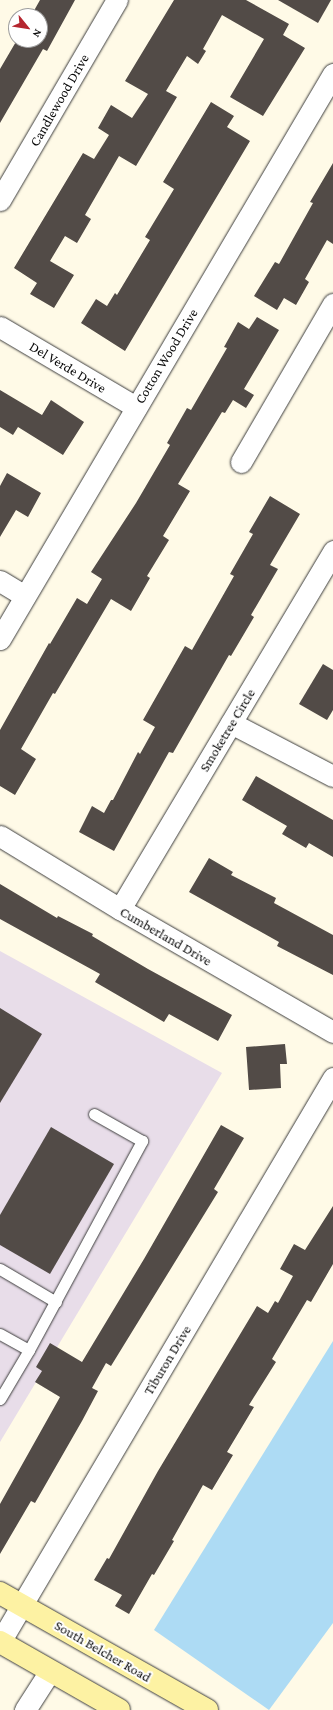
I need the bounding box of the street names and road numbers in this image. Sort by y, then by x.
street label: Candlewood Drive [26,51,92,149]
street label: Cotton Wood Drive [131,305,201,407]
street label: Del Verde Drive [27,337,109,397]
street label: Smoketree Circle [196,685,258,775]
street label: Cumberland Drive [117,903,215,969]
street label: Tiburon Drive [140,1322,194,1398]
street label: South Belcher Road [52,1617,154,1685]

